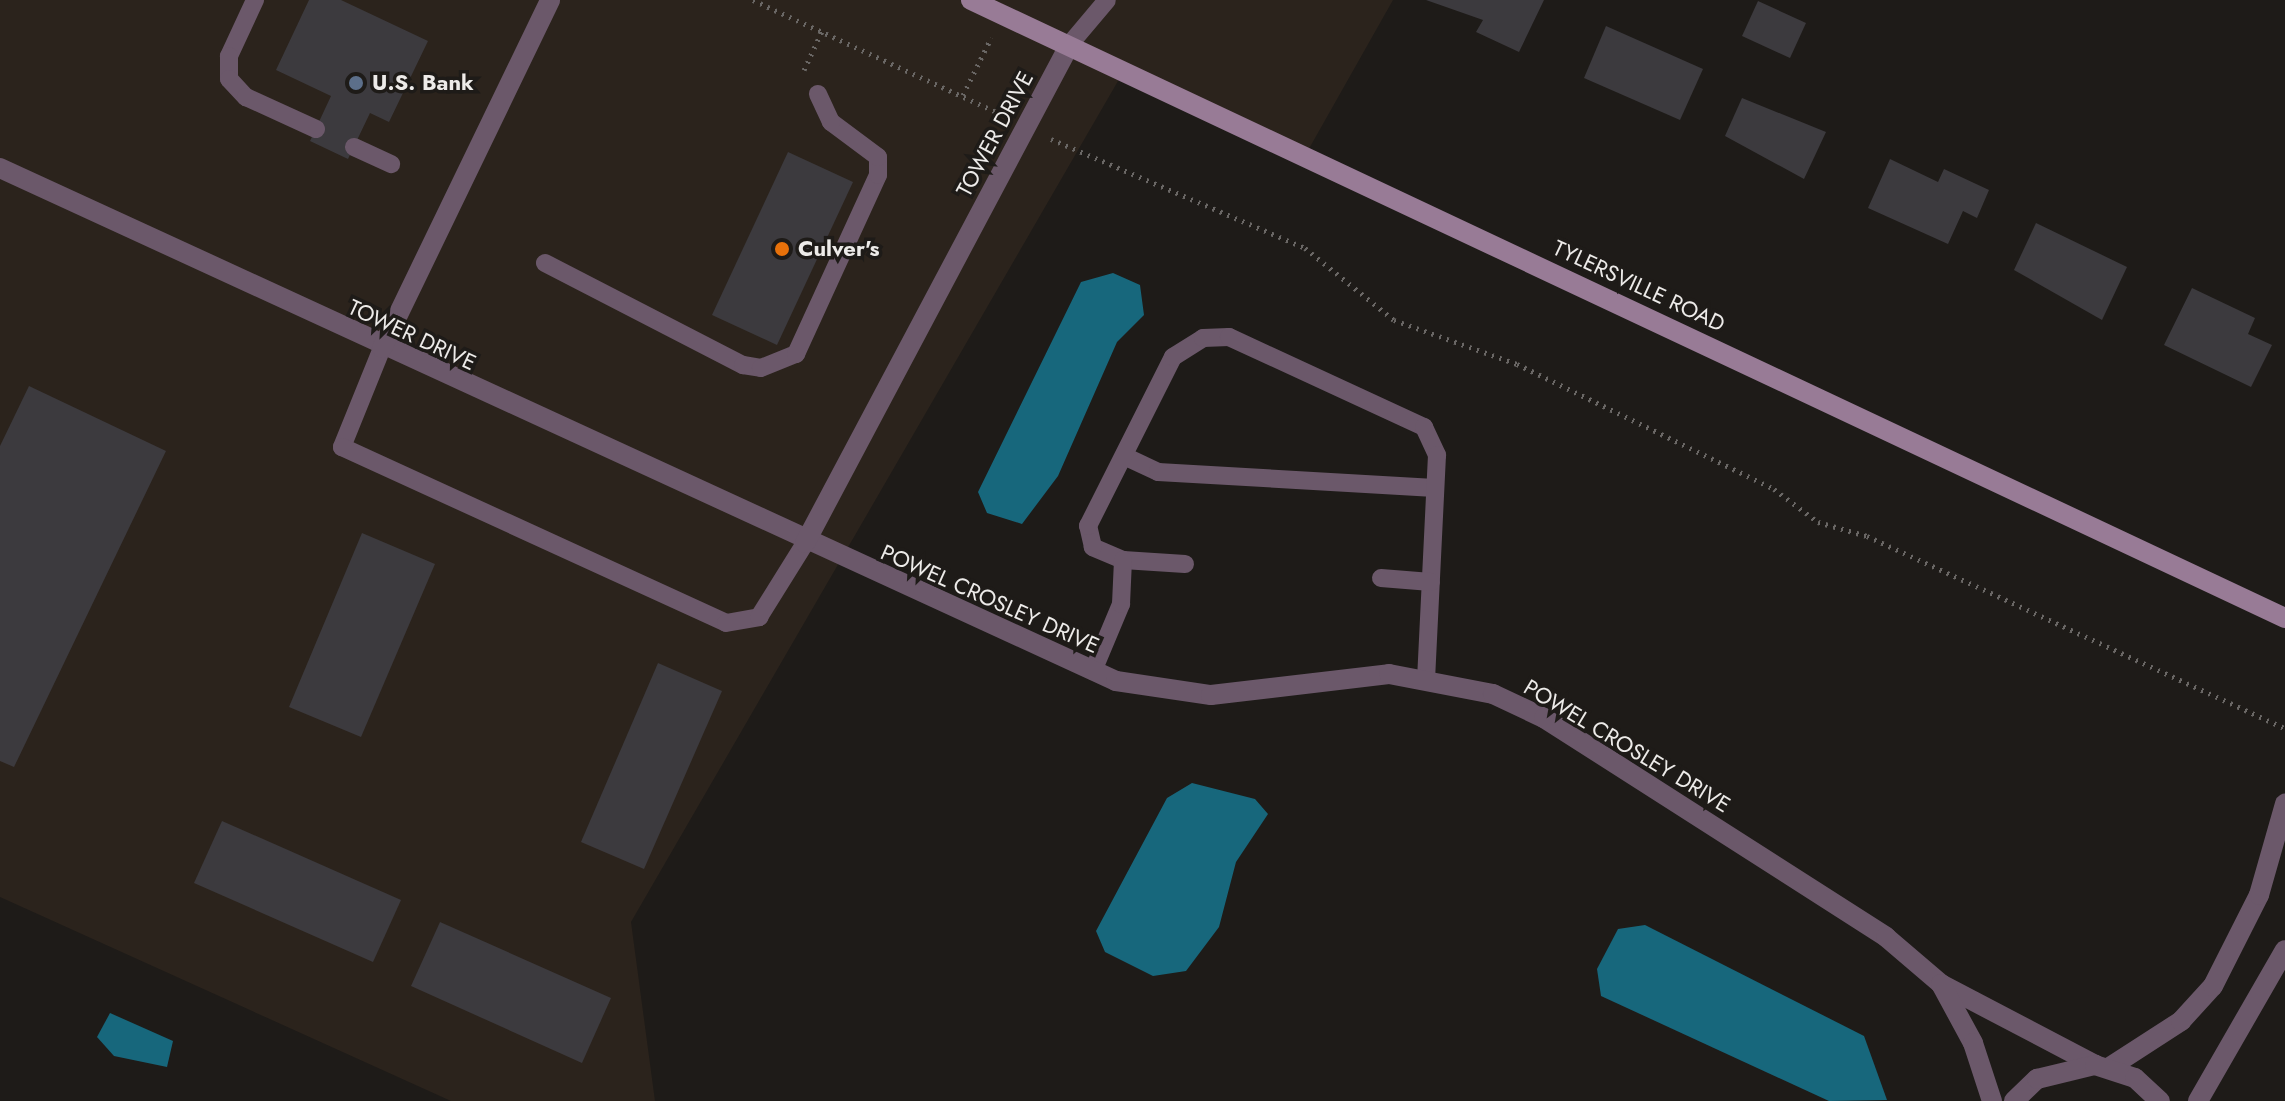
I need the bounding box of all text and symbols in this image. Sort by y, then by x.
street label: TOWER DRIVE [951,67,1039,201]
place label: U.S. Bank [372,70,474,96]
marker: U.S. Bank [347,74,365,92]
street label: TYLERSVILLE ROAD [1549,235,1729,337]
place label: Culver's [798,236,880,262]
marker: Culver's [773,240,791,258]
street label: TOWER DRIVE [344,294,480,376]
street label: POWEL CROSLEY DRIVE [877,539,1103,659]
street label: POWEL CROSLEY DRIVE [1519,674,1735,818]

